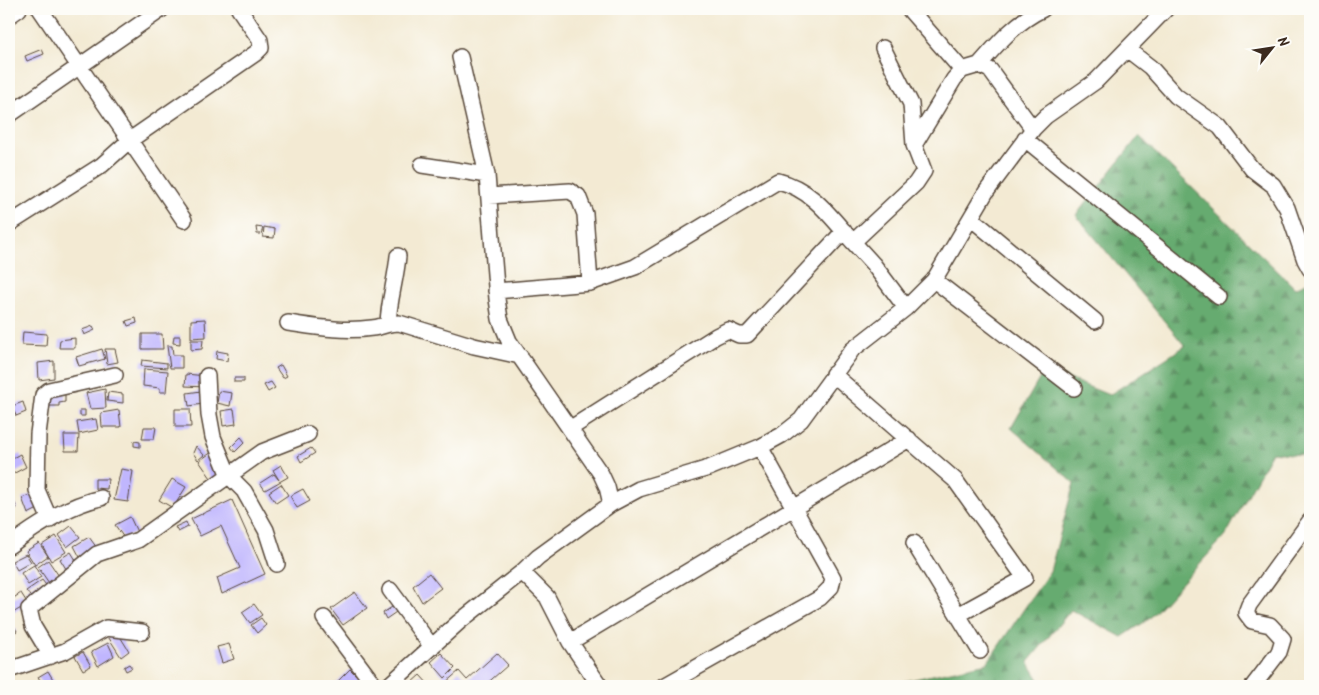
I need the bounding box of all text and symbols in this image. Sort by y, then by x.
north arrow [1246,22,1296,72]
text: N [1271,33,1294,51]

